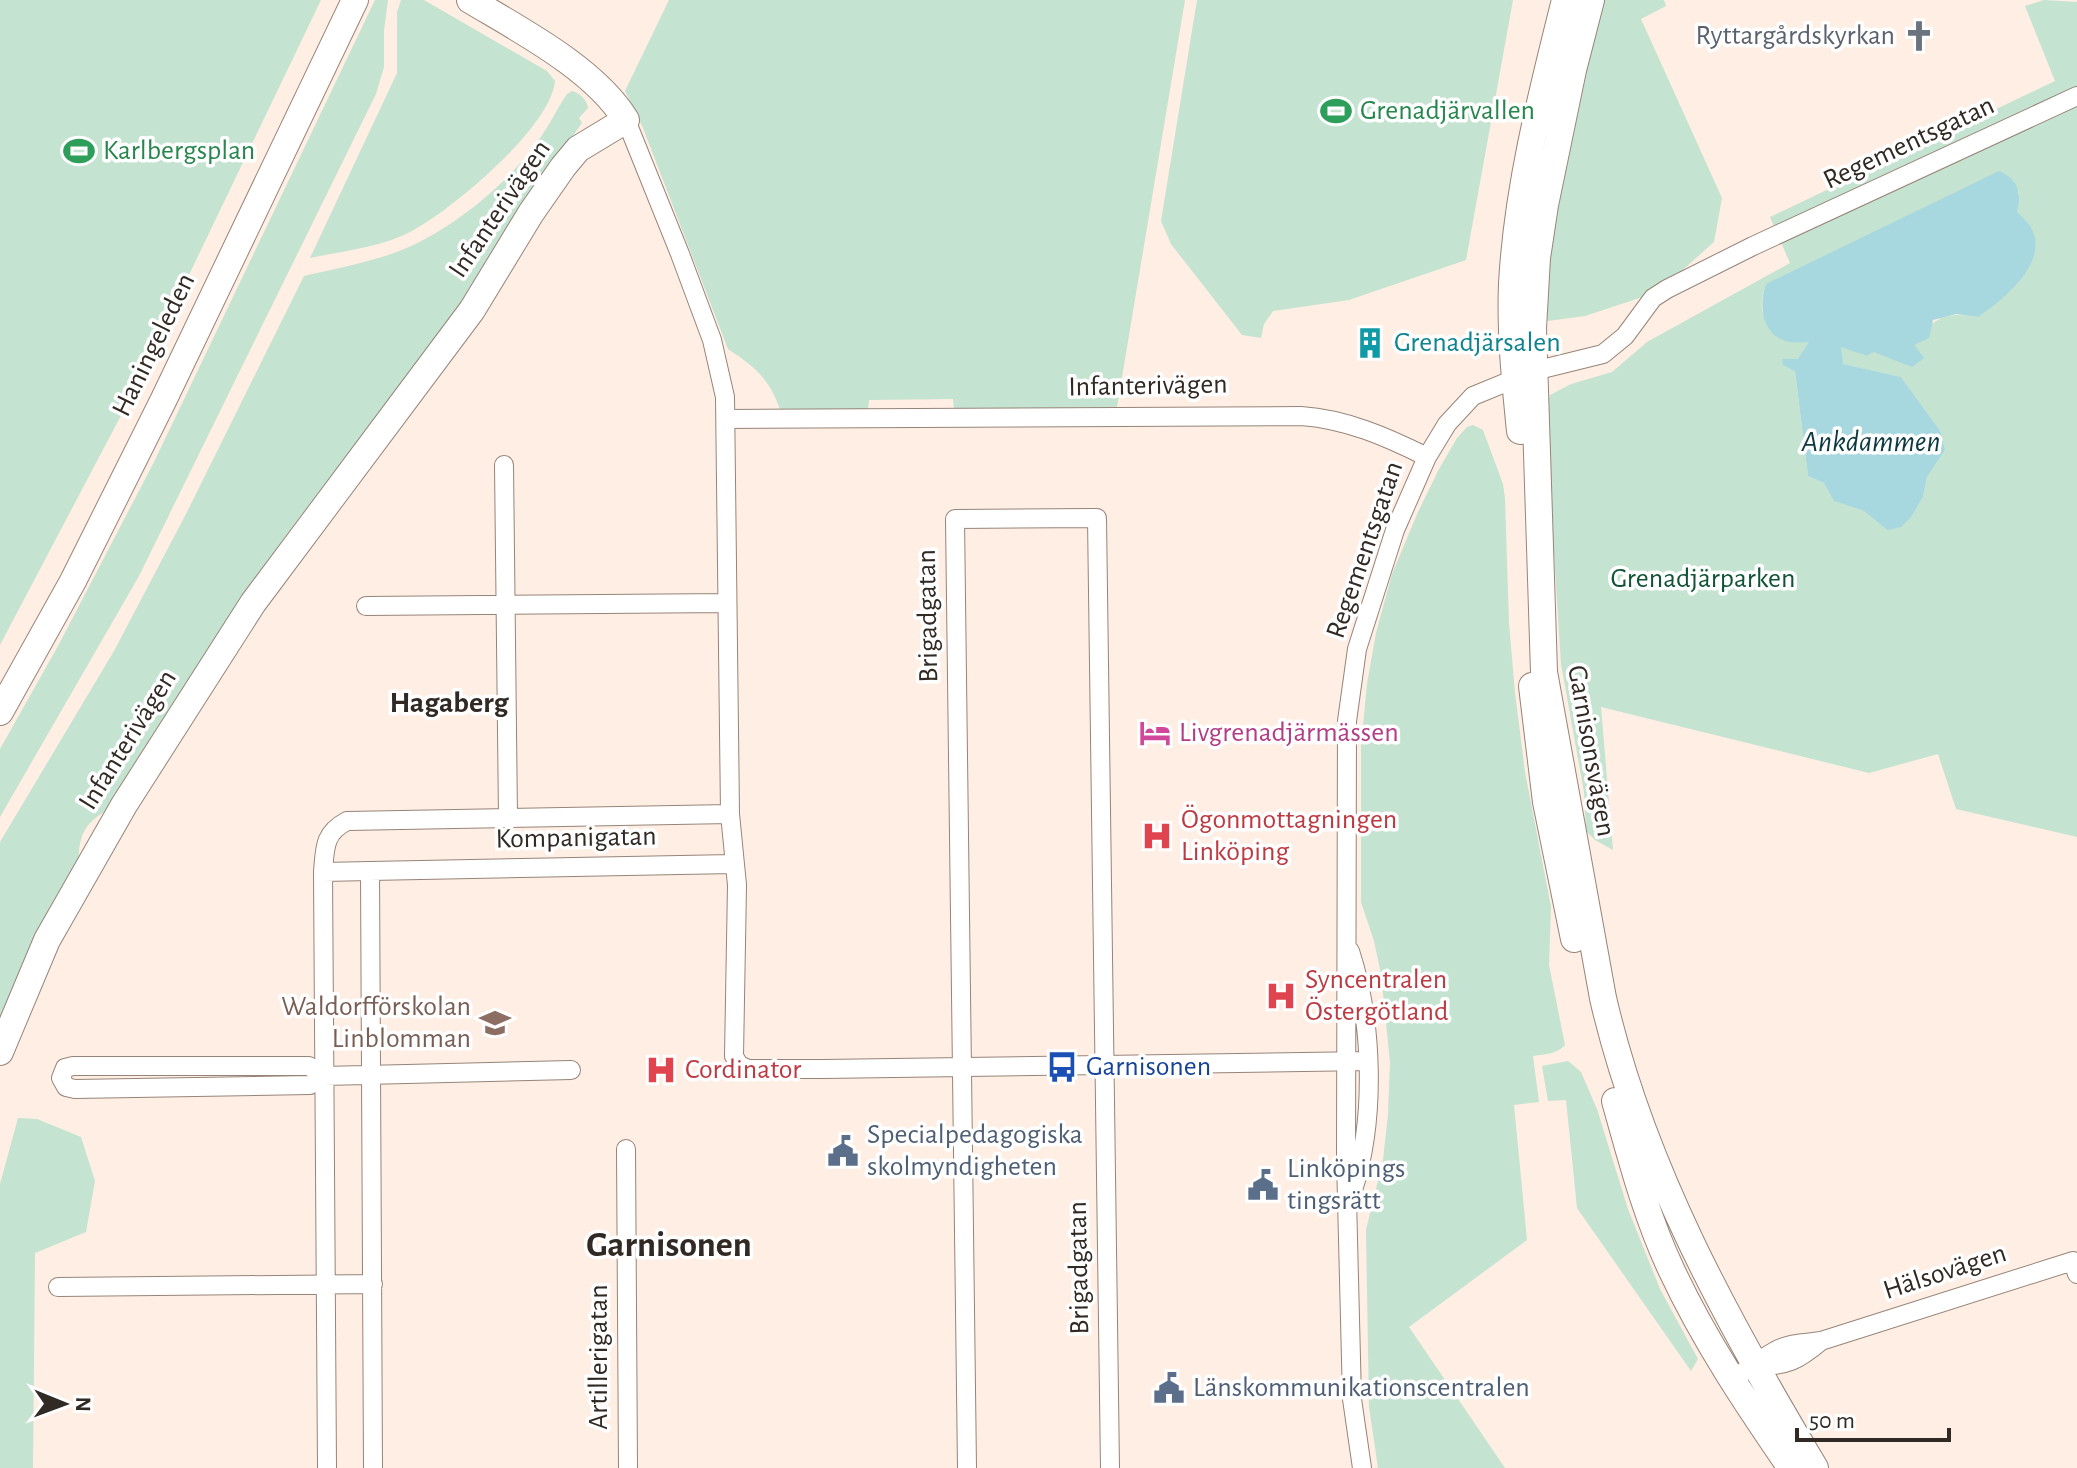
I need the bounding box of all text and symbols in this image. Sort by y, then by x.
church icon: Ryttargårdskyrkan [1902,19,1936,53]
place label: Ryttargårdskyrkan [1696,22,1895,50]
street label: Regementsgatan [1819,91,1999,195]
sports icon: Grenadjärvallen [1319,94,1353,128]
place label: Grenadjärvallen [1360,97,1535,125]
sports icon: Karlbergsplan [62,134,96,168]
street label: Infanterivägen [444,135,556,283]
place label: Karlbergsplan [103,137,255,165]
street label: Haningeleden [107,269,201,421]
building icon: Grenadjärsalen [1353,326,1387,360]
place label: Grenadjärsalen [1394,329,1561,357]
street label: Infanterivägen [1068,371,1228,401]
water label: Ankdammen [1801,427,1940,457]
street label: Regementsgatan [1322,458,1408,642]
street label: Brigadgatan [913,549,943,683]
park label: Grenadjärparken [1611,565,1795,593]
street label: Garnisonsvägen [1562,663,1620,839]
street label: Infanterivägen [74,665,182,815]
district label: Hagaberg [389,688,510,718]
hotel icon: Livgrenadjärmässen [1138,716,1172,750]
place label: Livgrenadjärmässen [1179,719,1399,747]
place label: Ögonmottagningen Linköping [1181,804,1397,866]
hospital icon: Ögonmottagningen Linköping [1140,819,1174,853]
street label: Kompanigatan [495,823,657,853]
place label: Syncentralen Östergötland [1305,966,1448,1026]
hospital icon: Syncentralen Östergötland [1264,979,1298,1013]
place label: Waldorfförskolan Linblomman [281,993,471,1053]
school or university icon: Waldorfförskolan Linblomman [478,1006,512,1040]
bus stop icon: Garnisonen [1045,1050,1079,1084]
hospital icon: Cordinator [644,1053,678,1087]
place label: Garnisonen [1086,1053,1211,1081]
place label: Cordinator [685,1056,801,1084]
place label: Specialpedagogiska skolmyndigheten [867,1121,1083,1181]
public building icon: Specialpedagogiska skolmyndigheten [826,1134,860,1168]
place label: Linköpings tingsrätt [1287,1155,1405,1215]
public building icon: Linköpings tingsrätt [1246,1168,1280,1202]
street label: Brigadgatan [1064,1201,1094,1335]
district label: Garnisonen [586,1227,752,1263]
street label: Hälsovägen [1880,1239,2010,1305]
street label: Artillerigatan [585,1284,613,1430]
north arrow [24,1364,104,1444]
public building icon: Länskommunikationscentralen [1152,1371,1186,1405]
place label: Länskommunikationscentralen [1193,1374,1530,1402]
scale bar [1797,1392,1949,1442]
text: N [72,1396,94,1412]
text: 50 m [1809,1409,1855,1433]

